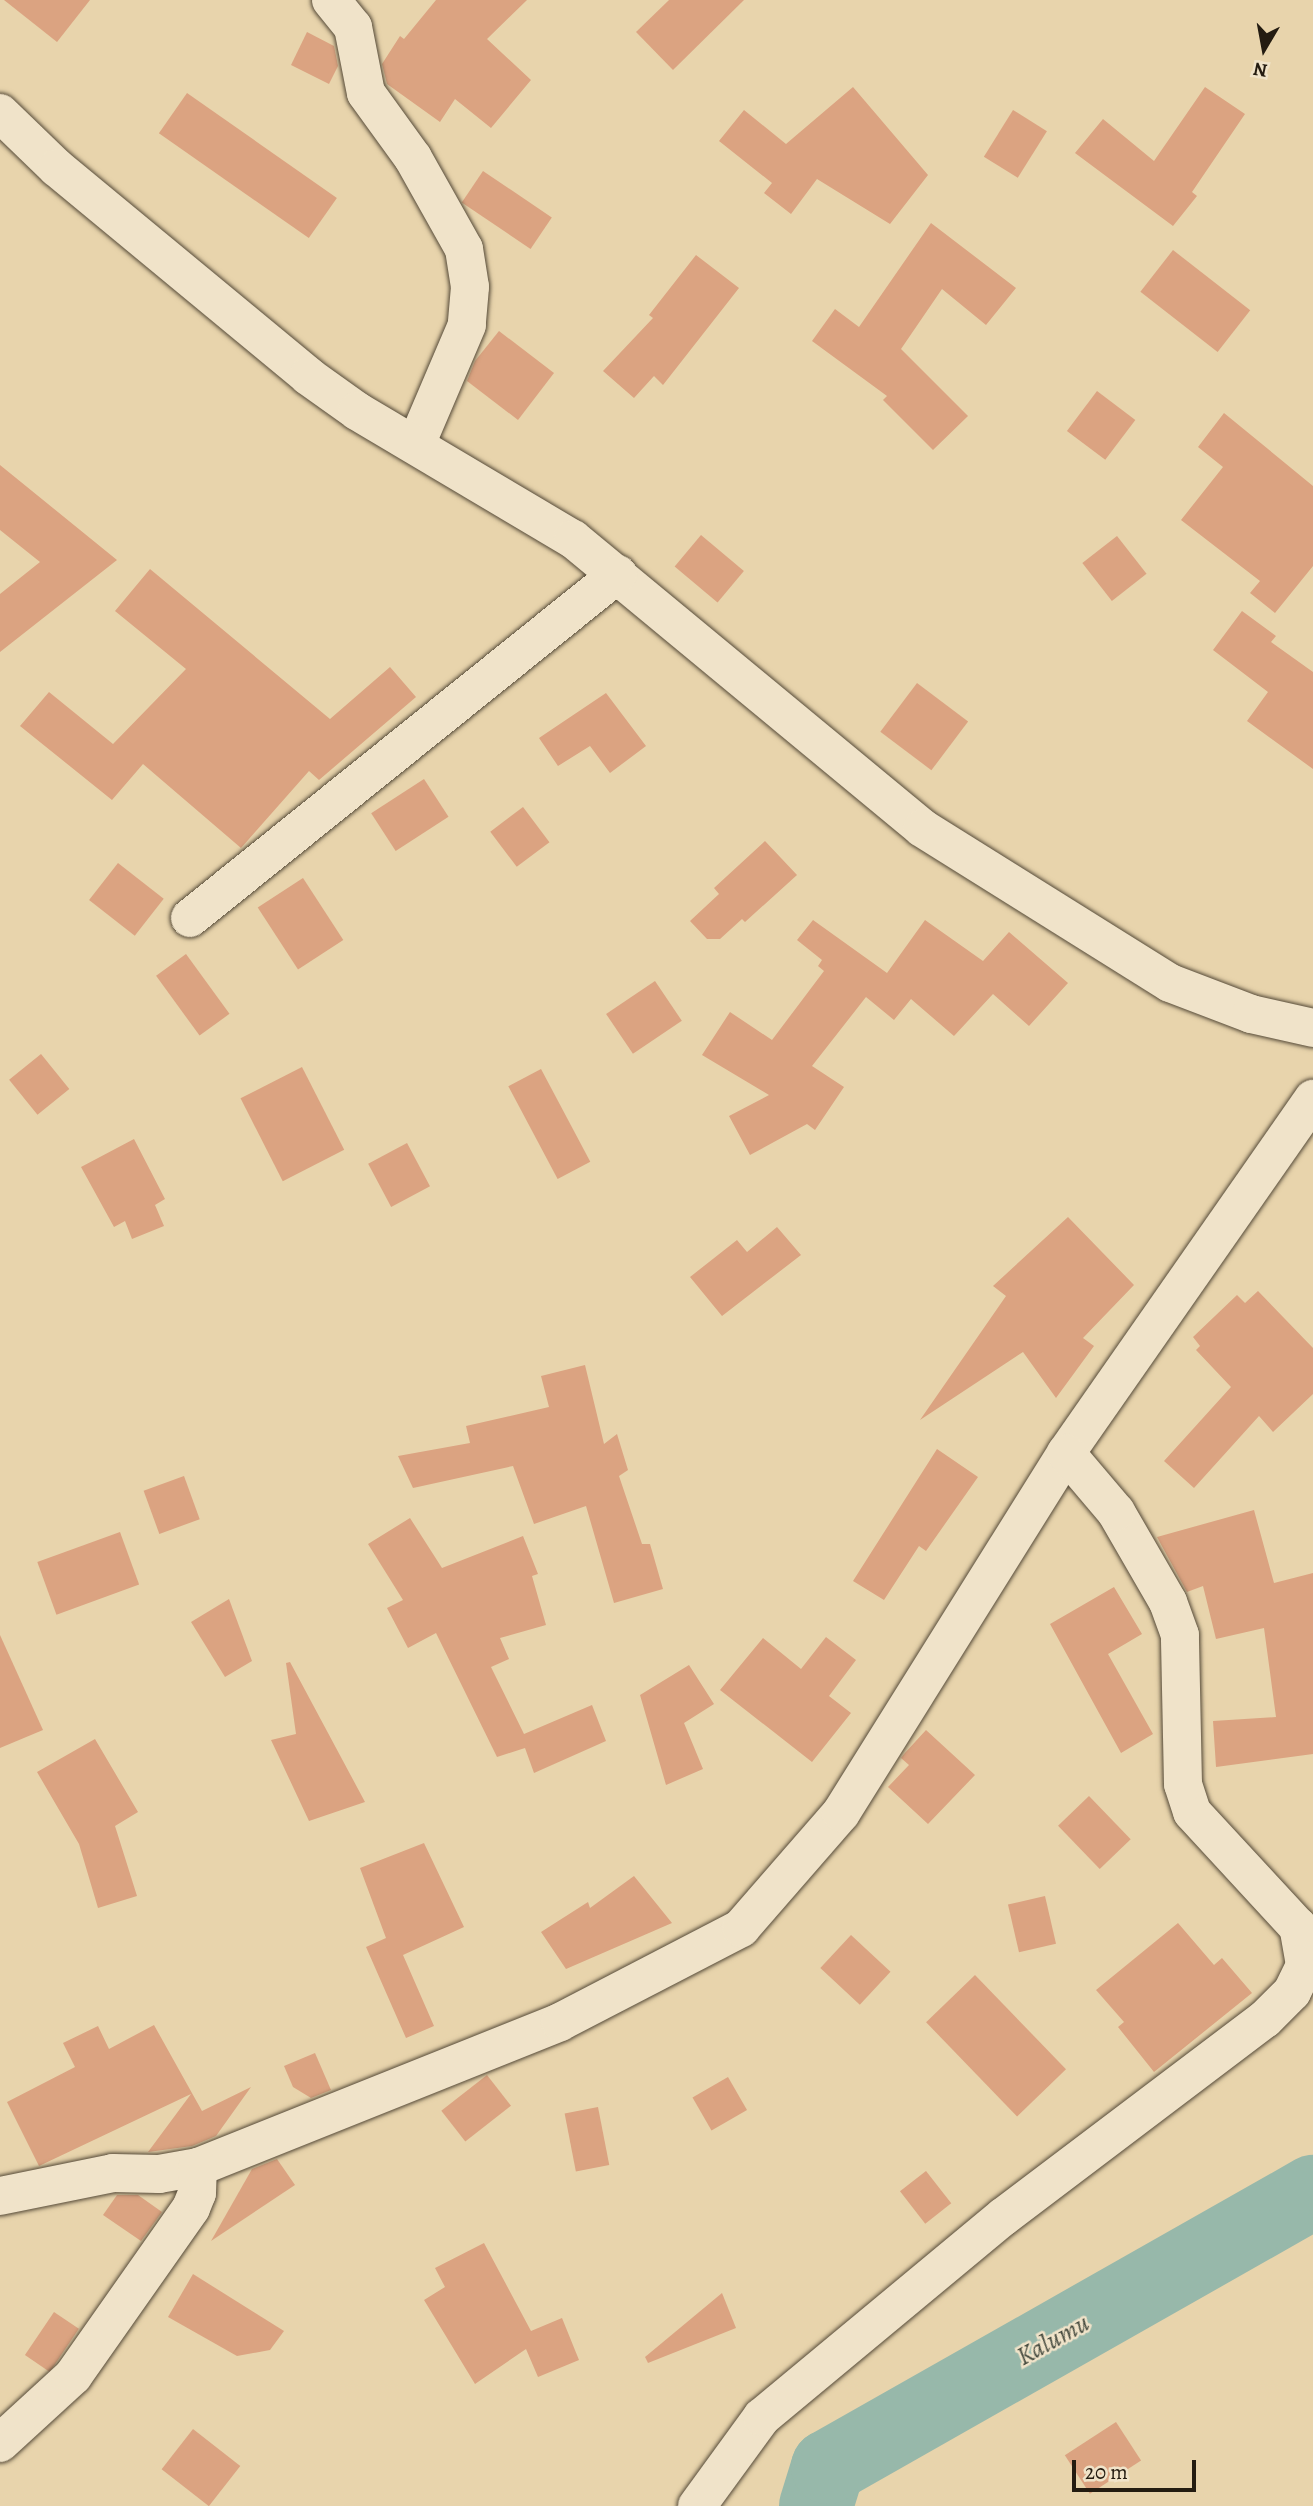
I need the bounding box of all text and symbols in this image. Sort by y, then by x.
north arrow [1229,14,1299,84]
text: N [1251,56,1269,84]
water label: Kalumu [1011,2307,1095,2373]
scale bar [1075,2446,1199,2490]
text: 20 m [1085,2458,1128,2486]

